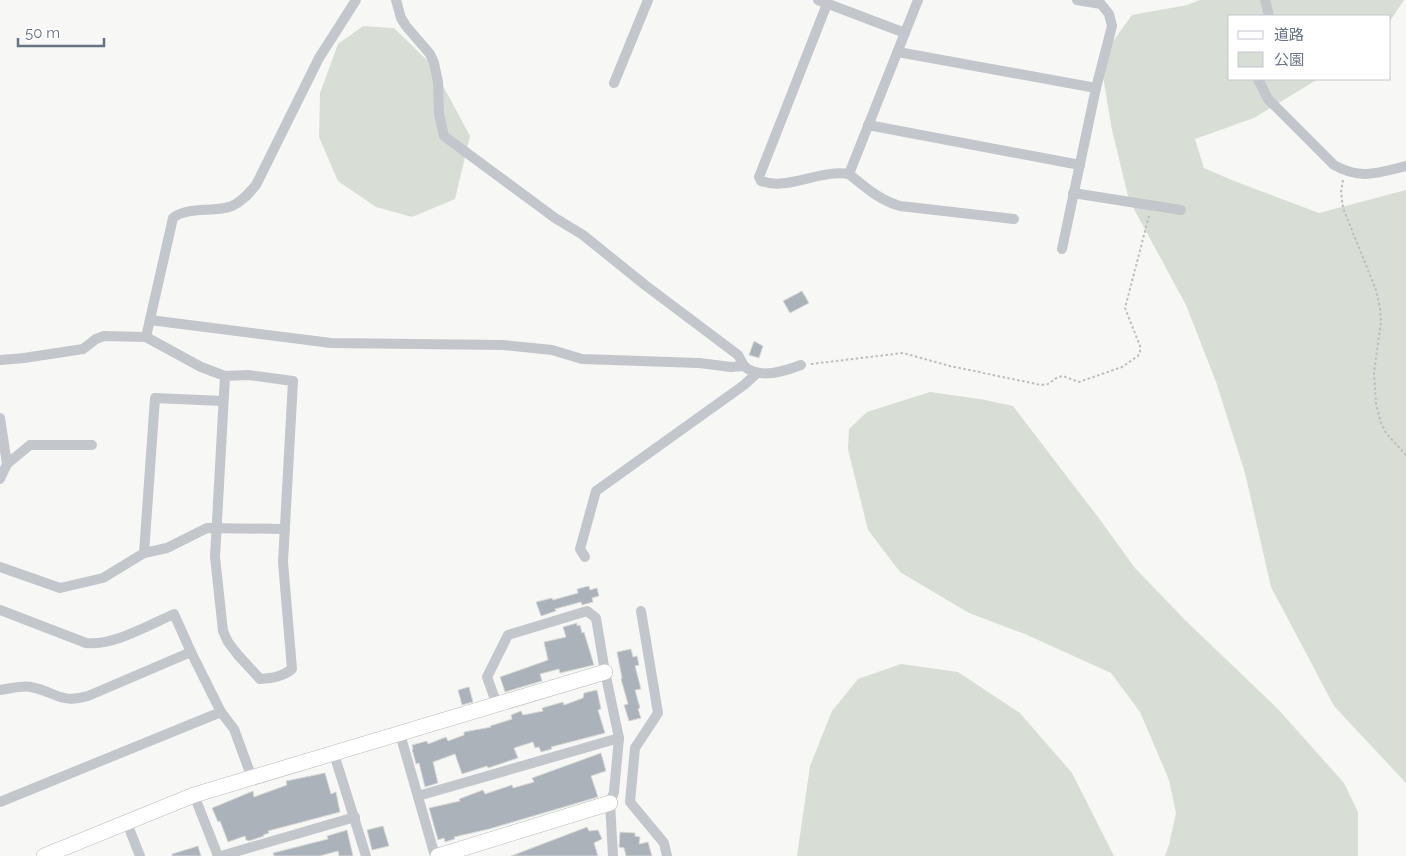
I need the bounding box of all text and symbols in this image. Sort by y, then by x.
scale bar [18,15,104,47]
legend [1228,15,1391,80]
text: 50 m [25,24,60,42]
text: 道路 [1274,26,1304,44]
text: 公園 [1274,51,1304,69]

